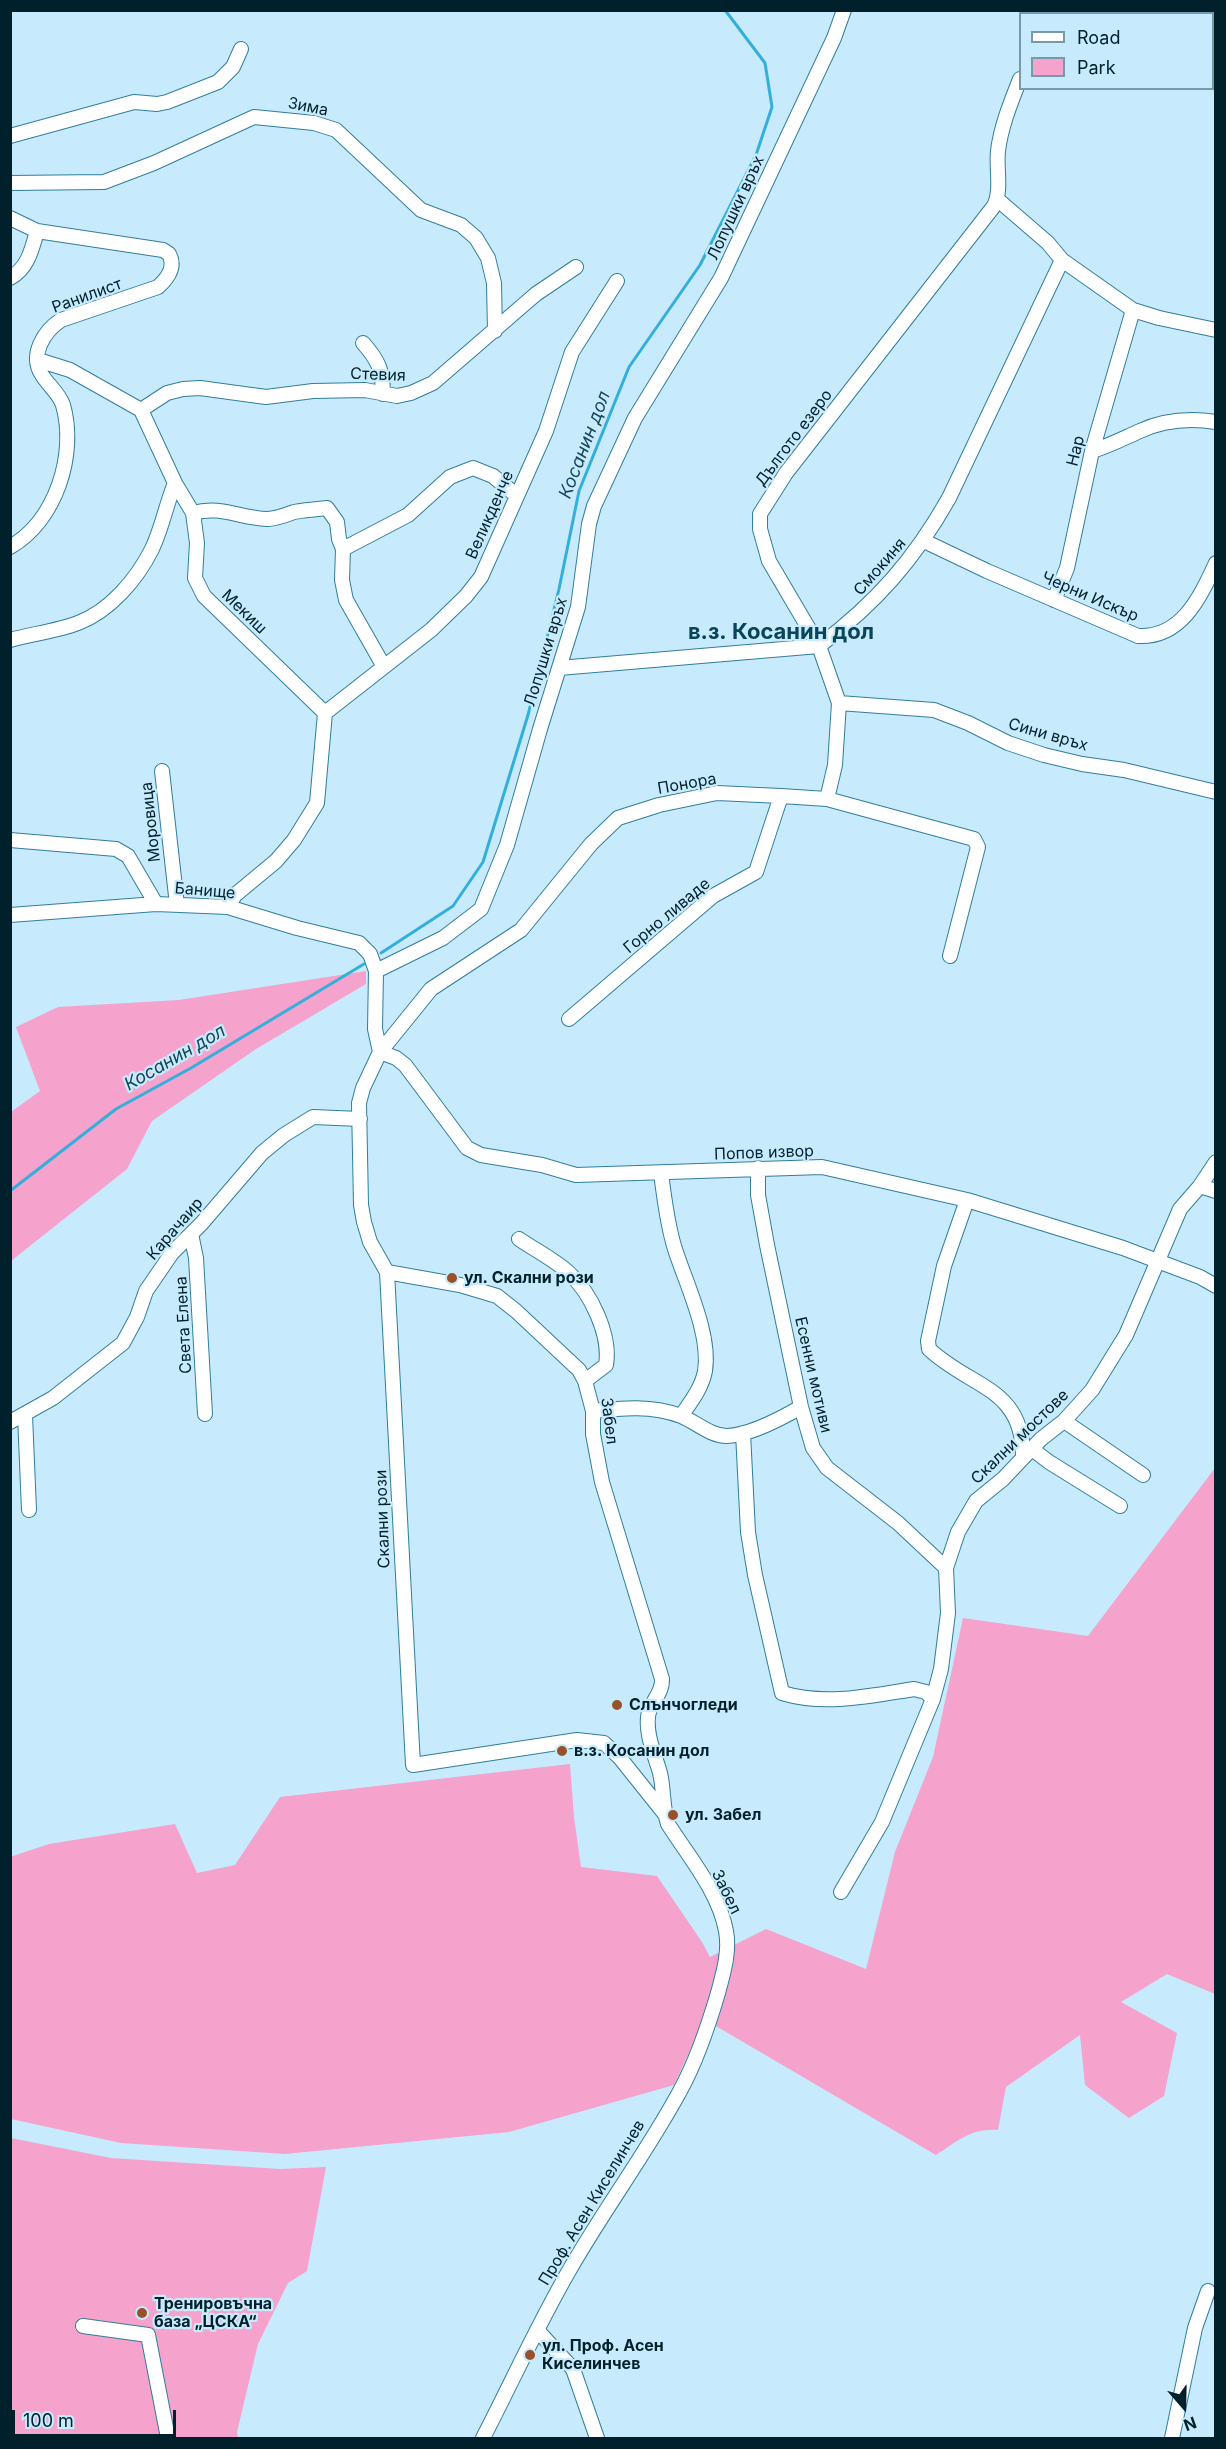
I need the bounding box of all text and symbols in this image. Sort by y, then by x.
legend [1019,12,1214,90]
text: Road [1077,27,1120,48]
text: Park [1077,57,1116,78]
street label: Зима [286,94,330,120]
street label: Лопушки връх [703,153,769,263]
street label: Ранилист [49,274,125,318]
street label: Стевия [350,364,406,386]
street label: Дългото езеро [751,386,837,490]
water label: Косанин дол [555,388,615,502]
street label: Нар [1063,434,1089,468]
street label: Великденче [462,468,518,562]
street label: Смокиня [850,534,910,600]
street label: Черни Искър [1039,568,1141,626]
street label: Мекиш [218,586,270,638]
street label: Лопушки връх [520,595,572,709]
district label: в.з. Косанин дол [688,619,874,645]
street label: Сини връх [1006,714,1090,756]
street label: Понора [656,769,718,799]
street label: Моровица [137,781,165,863]
street label: Горно ливаде [620,874,714,958]
street label: Банище [174,879,236,903]
water label: Косанин дол [121,1020,229,1096]
street label: Попов извор [714,1142,814,1164]
street label: Карачаир [143,1194,207,1264]
place label: ул. Скални рози [464,1268,594,1288]
marker: ул. Скални рози [445,1271,459,1285]
street label: Света Елена [172,1276,196,1374]
street label: Есенни мотиви [790,1315,836,1435]
street label: Скални мостове [967,1386,1073,1488]
street label: Забел [597,1397,621,1445]
street label: Скални рози [372,1469,394,1569]
place label: Слънчогледи [629,1695,738,1715]
marker: Слънчогледи [610,1698,624,1712]
place label: в.з. Косанин дол [574,1741,709,1761]
marker: в.з. Косанин дол [555,1744,569,1758]
place label: ул. Забел [685,1805,761,1825]
marker: ул. Забел [666,1808,680,1822]
street label: Забел [707,1867,745,1917]
street label: Проф. Асен Киселинчев [535,2117,649,2289]
place label: Тренировъчна база „ЦСКА“ [154,2294,272,2332]
marker: Тренировъчна база „ЦСКА“ [135,2306,149,2320]
place label: ул. Проф. Асен Киселинчев [542,2336,664,2374]
marker: ул. Проф. Асен Киселинчев [523,2348,537,2362]
north arrow [1154,2377,1214,2437]
scale bar [15,2398,178,2436]
text: 100 m [23,2410,74,2431]
text: N [1181,2412,1199,2435]

